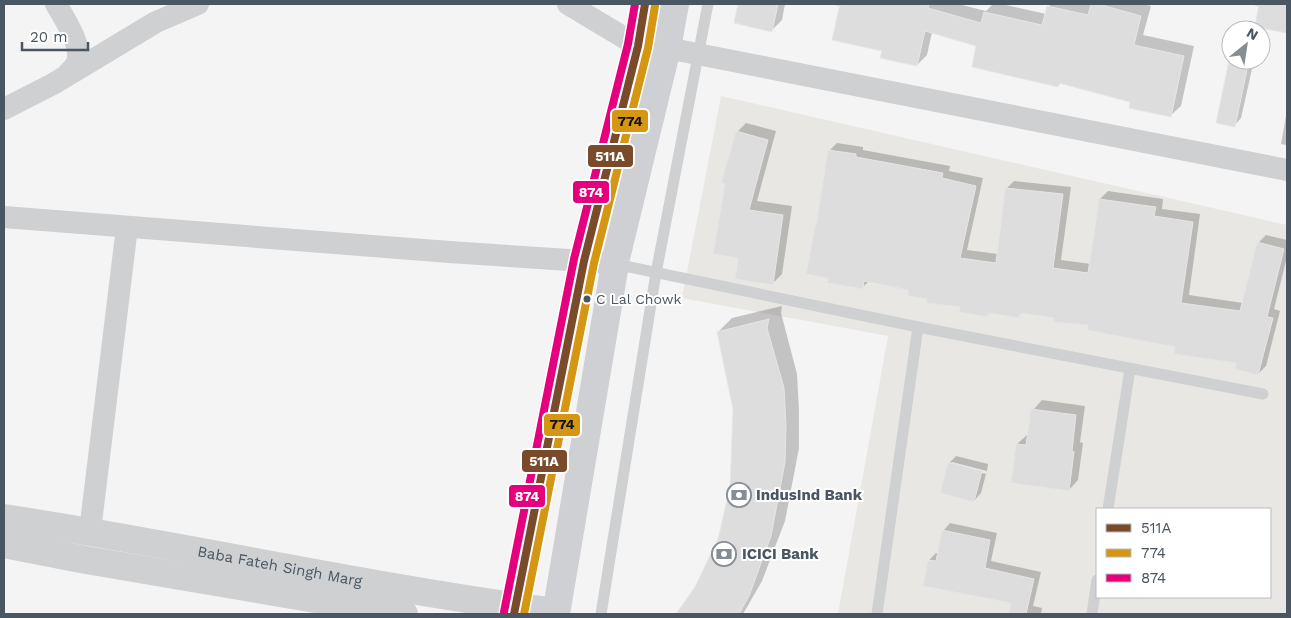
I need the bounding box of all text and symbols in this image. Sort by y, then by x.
scale bar [22,20,89,52]
north arrow [1221,20,1271,70]
text: N [1244,24,1261,43]
text: 20 m [30,28,68,46]
line badge: 774 [611,109,649,133]
text: 774 [618,113,642,129]
line badge: 511A [587,144,634,168]
text: 511A [595,148,625,164]
line badge: 874 [572,180,610,204]
text: 874 [579,184,603,200]
place label: C Lal Chowk [596,291,681,307]
marker: C Lal Chowk [582,294,592,304]
line badge: 774 [543,413,581,437]
text: 774 [550,416,574,432]
line badge: 511A [521,449,568,473]
text: 511A [529,453,559,469]
bank icon: IndusInd Bank [726,482,752,508]
line badge: 874 [508,484,546,508]
place label: IndusInd Bank [756,486,863,504]
text: 874 [515,488,539,504]
legend [1096,508,1271,598]
text: 511A [1141,519,1171,537]
bank icon: ICICI Bank [711,541,737,567]
street label: Baba Fateh Singh Marg [196,542,364,590]
text: 774 [1141,544,1166,562]
place label: ICICI Bank [742,545,819,563]
text: 874 [1141,569,1166,587]

